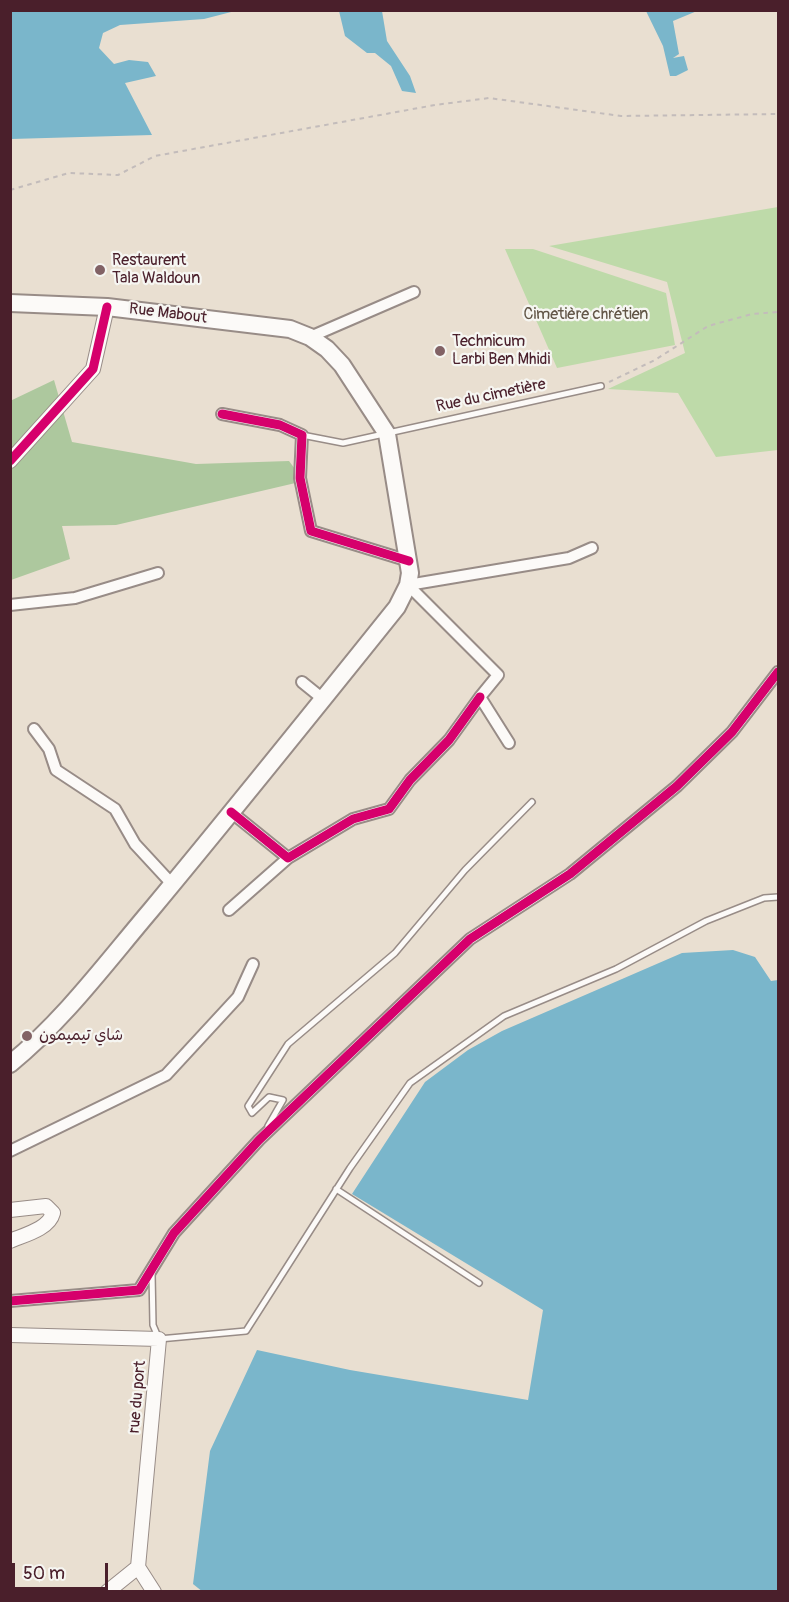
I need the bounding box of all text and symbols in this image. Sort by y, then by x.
place label: Restaurent Tala Waldoun [112,251,200,289]
marker: Restaurent Tala Waldoun [93,263,107,277]
street label: Rue Mabout [128,300,208,328]
park label: Cimetière chrétien [524,305,648,325]
place label: Technicum Larbi Ben Mhidi [452,332,550,370]
marker: Technicum Larbi Ben Mhidi [433,344,447,358]
street label: Rue du cimetière [434,375,548,417]
place label: شاي تيميمون [39,1026,123,1046]
marker: شاي تيميمون [20,1029,34,1043]
street label: rue du port [125,1360,151,1434]
scale bar [15,1551,111,1589]
text: 50 m [23,1562,65,1585]

